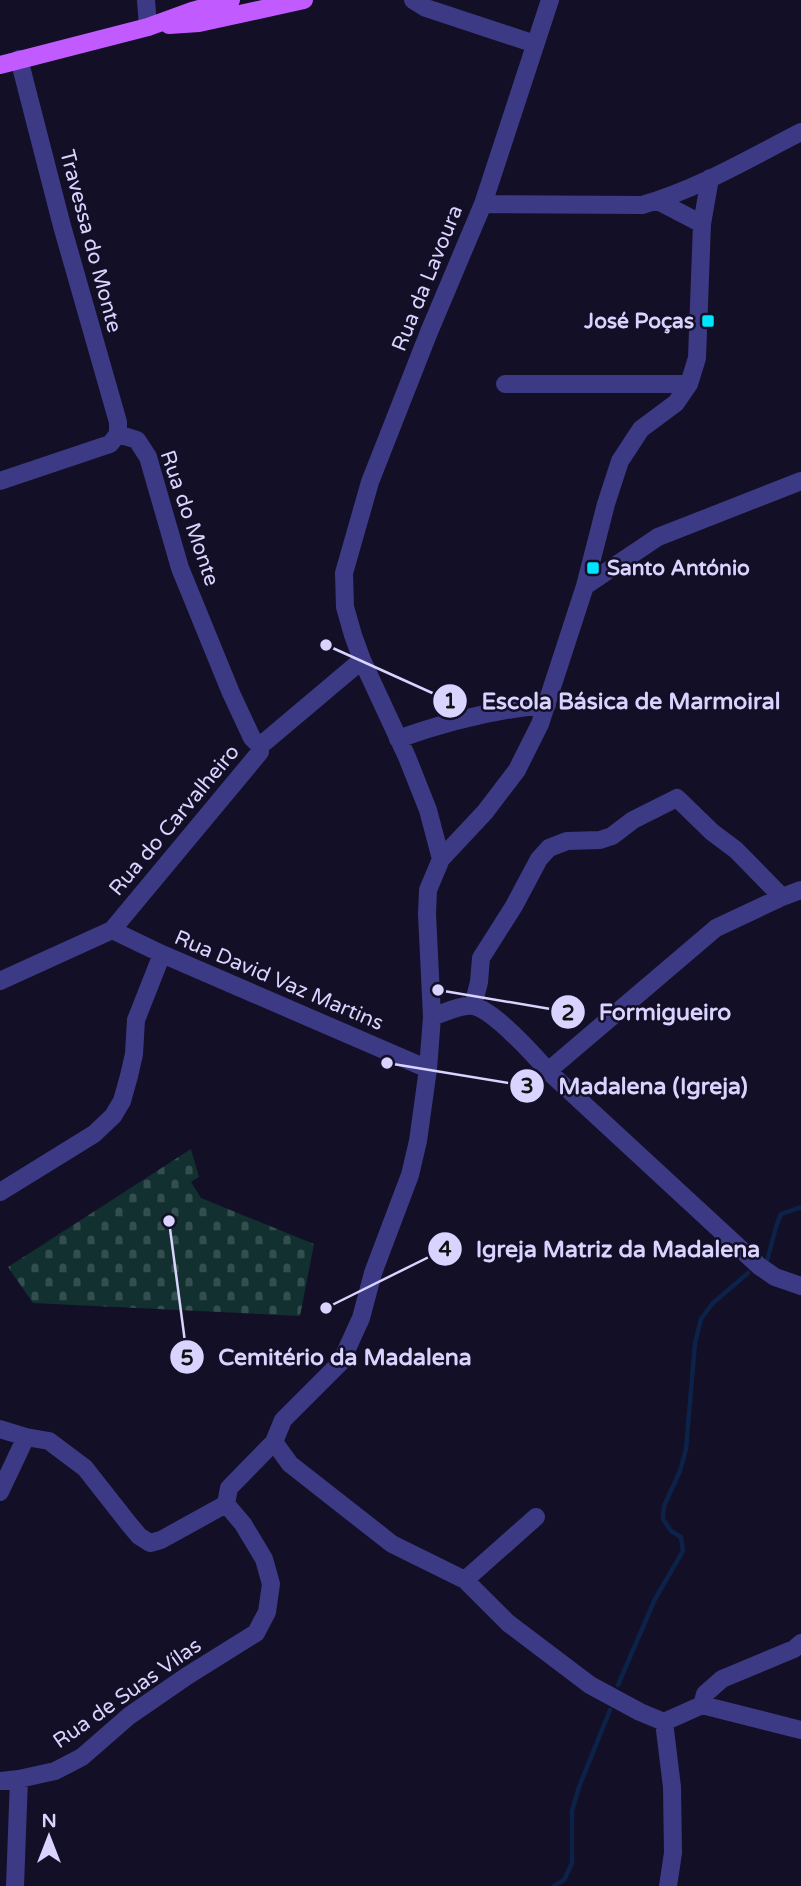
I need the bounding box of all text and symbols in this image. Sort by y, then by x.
street label: Travessa do Monte [54,147,127,335]
street label: Rua da Lavoura [387,201,468,355]
place label: José Poças [583,309,694,334]
marker: José Poças [700,313,716,329]
street label: Rua do Monte [155,447,224,589]
place label: Santo António [607,556,750,581]
marker: Santo António [585,560,601,576]
callout: Escola Básica de Marmoiral [432,679,794,723]
text: Escola Básica de Marmoiral [482,688,780,716]
text: 1 [443,689,457,714]
street label: Rua do Carvalheiro [104,740,245,901]
street label: Rua David Vaz Martins [171,925,387,1036]
callout: Formigueiro [550,990,746,1034]
text: Formigueiro [599,999,731,1027]
text: 2 [561,1001,575,1026]
callout: Madalena (Igreja) [509,1064,762,1108]
text: Madalena (Igreja) [558,1073,748,1101]
text: 3 [520,1074,534,1099]
callout: Igreja Matriz da Madalena [427,1227,774,1271]
text: Igreja Matriz da Madalena [476,1236,760,1264]
text: 4 [438,1237,452,1262]
callout: Cemitério da Madalena [170,1335,486,1379]
text: Cemitério da Madalena [218,1344,472,1372]
text: 5 [180,1346,194,1371]
street label: Rua de Suas Vílas [48,1633,206,1754]
north arrow [14,1802,84,1872]
text: N [41,1810,57,1832]

